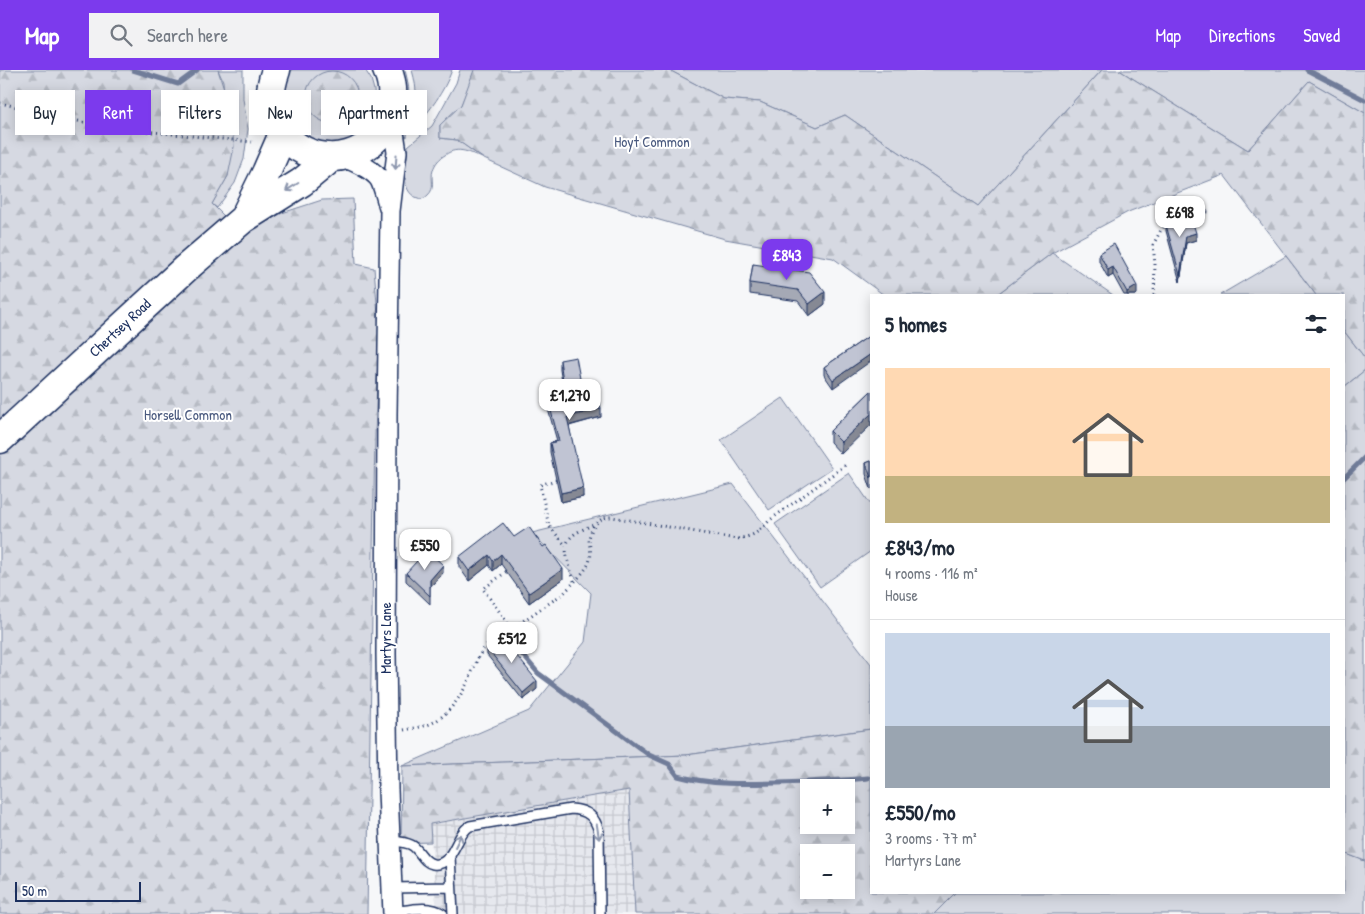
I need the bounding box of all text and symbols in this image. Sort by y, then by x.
search box [89,13,439,58]
text: Map [25,19,59,51]
icon: search [107,21,135,49]
text: Search here [147,22,228,48]
text: Map [1156,23,1181,48]
text: Directions [1209,23,1275,48]
text: Saved [1303,23,1340,48]
chip: Buy [15,90,75,135]
chip: Rent [85,90,151,135]
chip: Filters [161,90,239,135]
chip: New [249,90,311,135]
chip: Apartment [321,90,427,135]
park label: Hoyt Common [614,131,690,152]
one-way arrow [391,154,401,170]
one-way arrow [286,183,300,193]
pin: £698 [1150,196,1210,238]
text: £698 [1166,201,1194,223]
pin: £843 [757,238,817,281]
text: £843 [773,244,801,266]
street label: Chertsey Road [84,293,155,362]
text: 5 homes [885,310,947,339]
icon: filters [1302,310,1330,338]
pin: £1,270 [529,378,611,421]
text: £1,270 [550,384,590,406]
icon: home [1063,400,1153,490]
park label: Horsell Common [144,404,232,425]
pin: £550 [395,528,455,571]
text: £843/mo [885,533,955,562]
text: £550 [410,534,440,556]
text: 4 rooms · 116 m² [885,562,978,584]
text: House [885,584,918,606]
street label: Martyrs Lane [375,602,396,674]
pin: £512 [482,622,542,664]
text: £512 [498,627,526,649]
icon: home [1063,666,1153,756]
map controls [800,779,855,899]
button: + [800,779,855,834]
text: £550/mo [885,798,955,827]
one-way arrow [593,824,603,840]
text: 3 rooms · 77 m² [885,827,977,849]
one-way arrow [454,834,463,849]
button: − [800,844,855,899]
text: Martyrs Lane [885,849,961,871]
scale bar [15,879,141,902]
text: 50 m [22,881,47,900]

